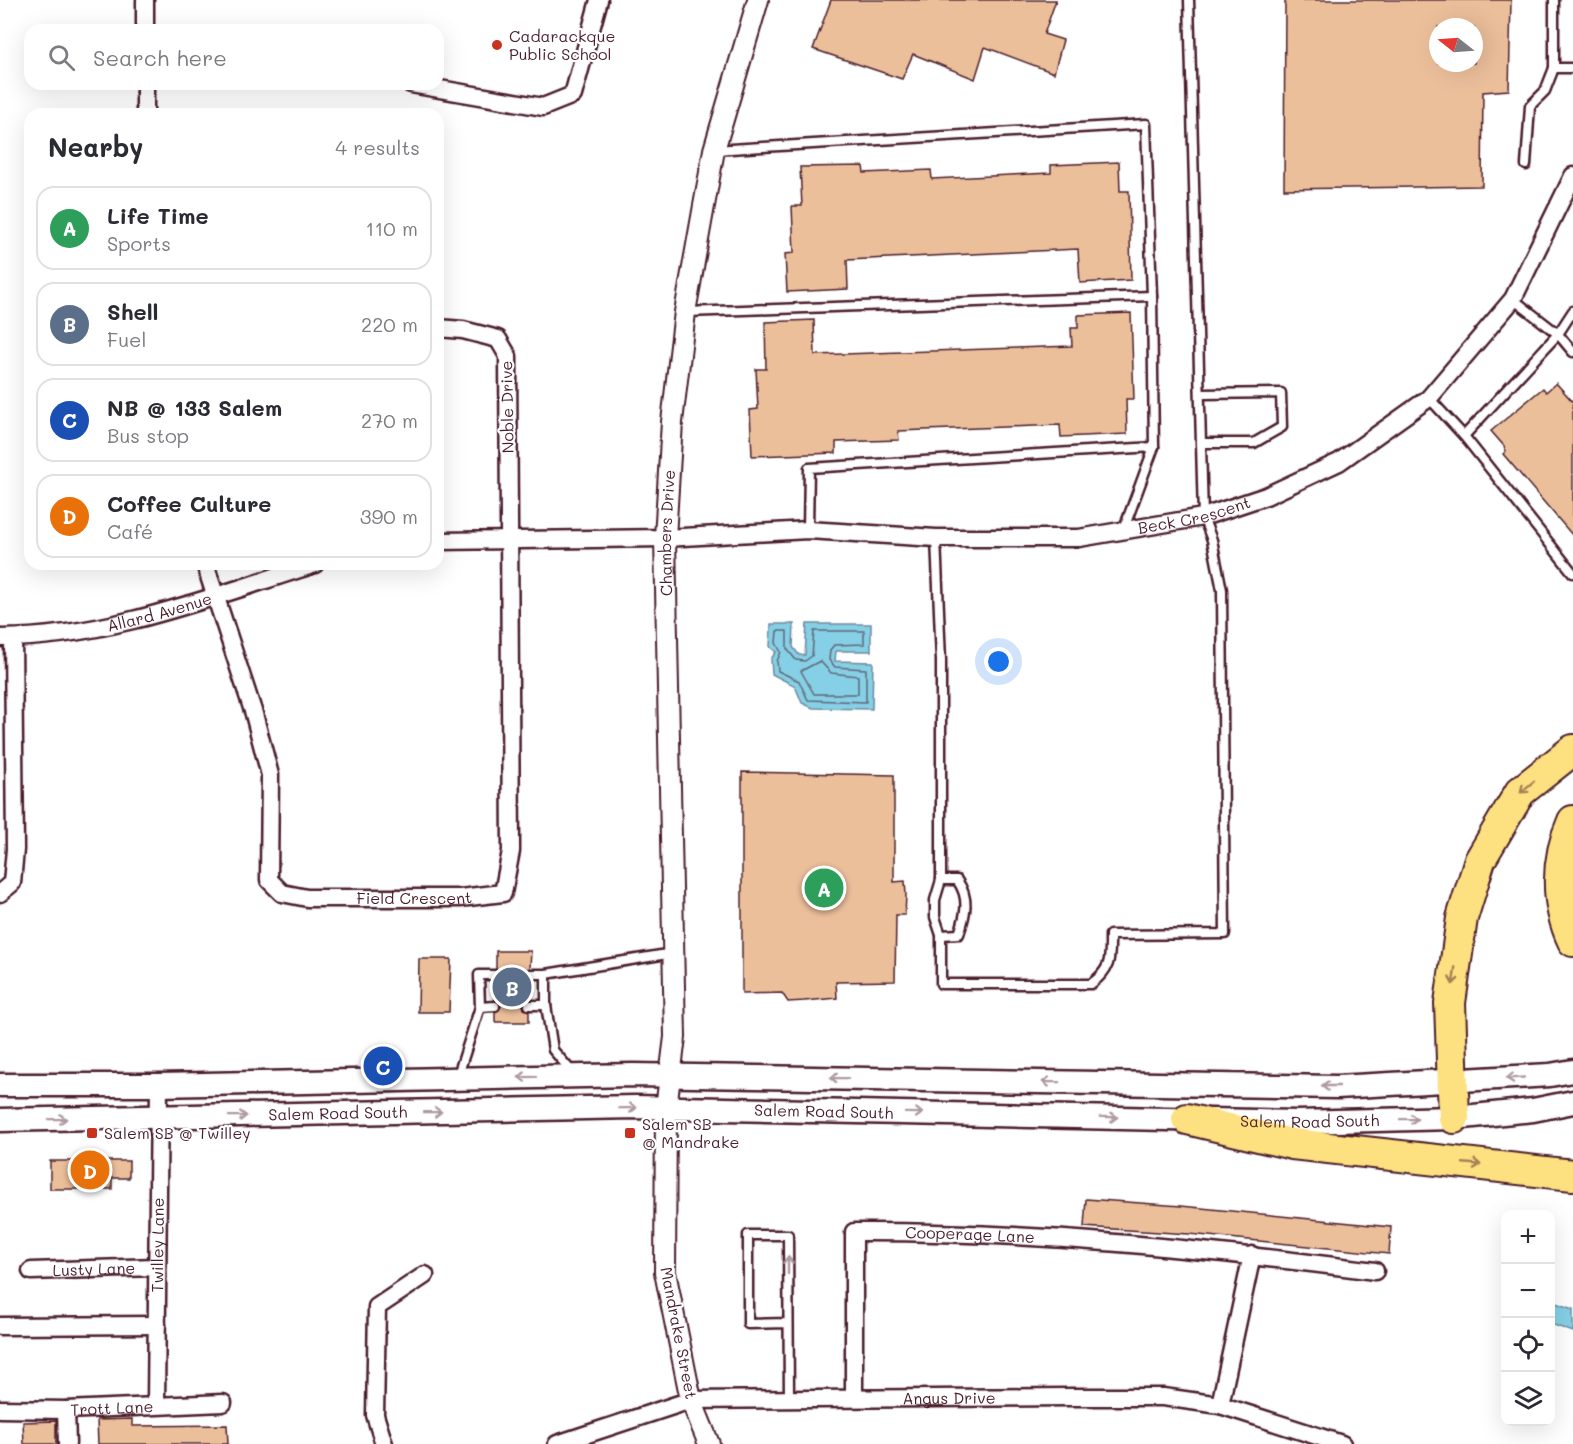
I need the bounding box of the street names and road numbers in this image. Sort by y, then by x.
street label: Noble Drive [495,360,518,454]
street label: Chambers Drive [654,469,679,596]
street label: Beck Crescent [1136,491,1253,538]
street label: Allard Avenue [105,587,214,636]
street label: Field Crescent [357,886,473,908]
street label: Salem Road South [754,1099,894,1123]
street label: Salem Road South [268,1101,408,1125]
street label: Salem Road South [1240,1109,1380,1132]
street label: Twilley Lane [146,1197,168,1293]
street label: Cooperage Lane [905,1221,1035,1247]
street label: Lusty Lane [52,1257,136,1280]
street label: Mandrake Street [656,1265,703,1401]
street label: Angus Drive [902,1387,996,1408]
street label: Trott Lane [70,1395,154,1420]

